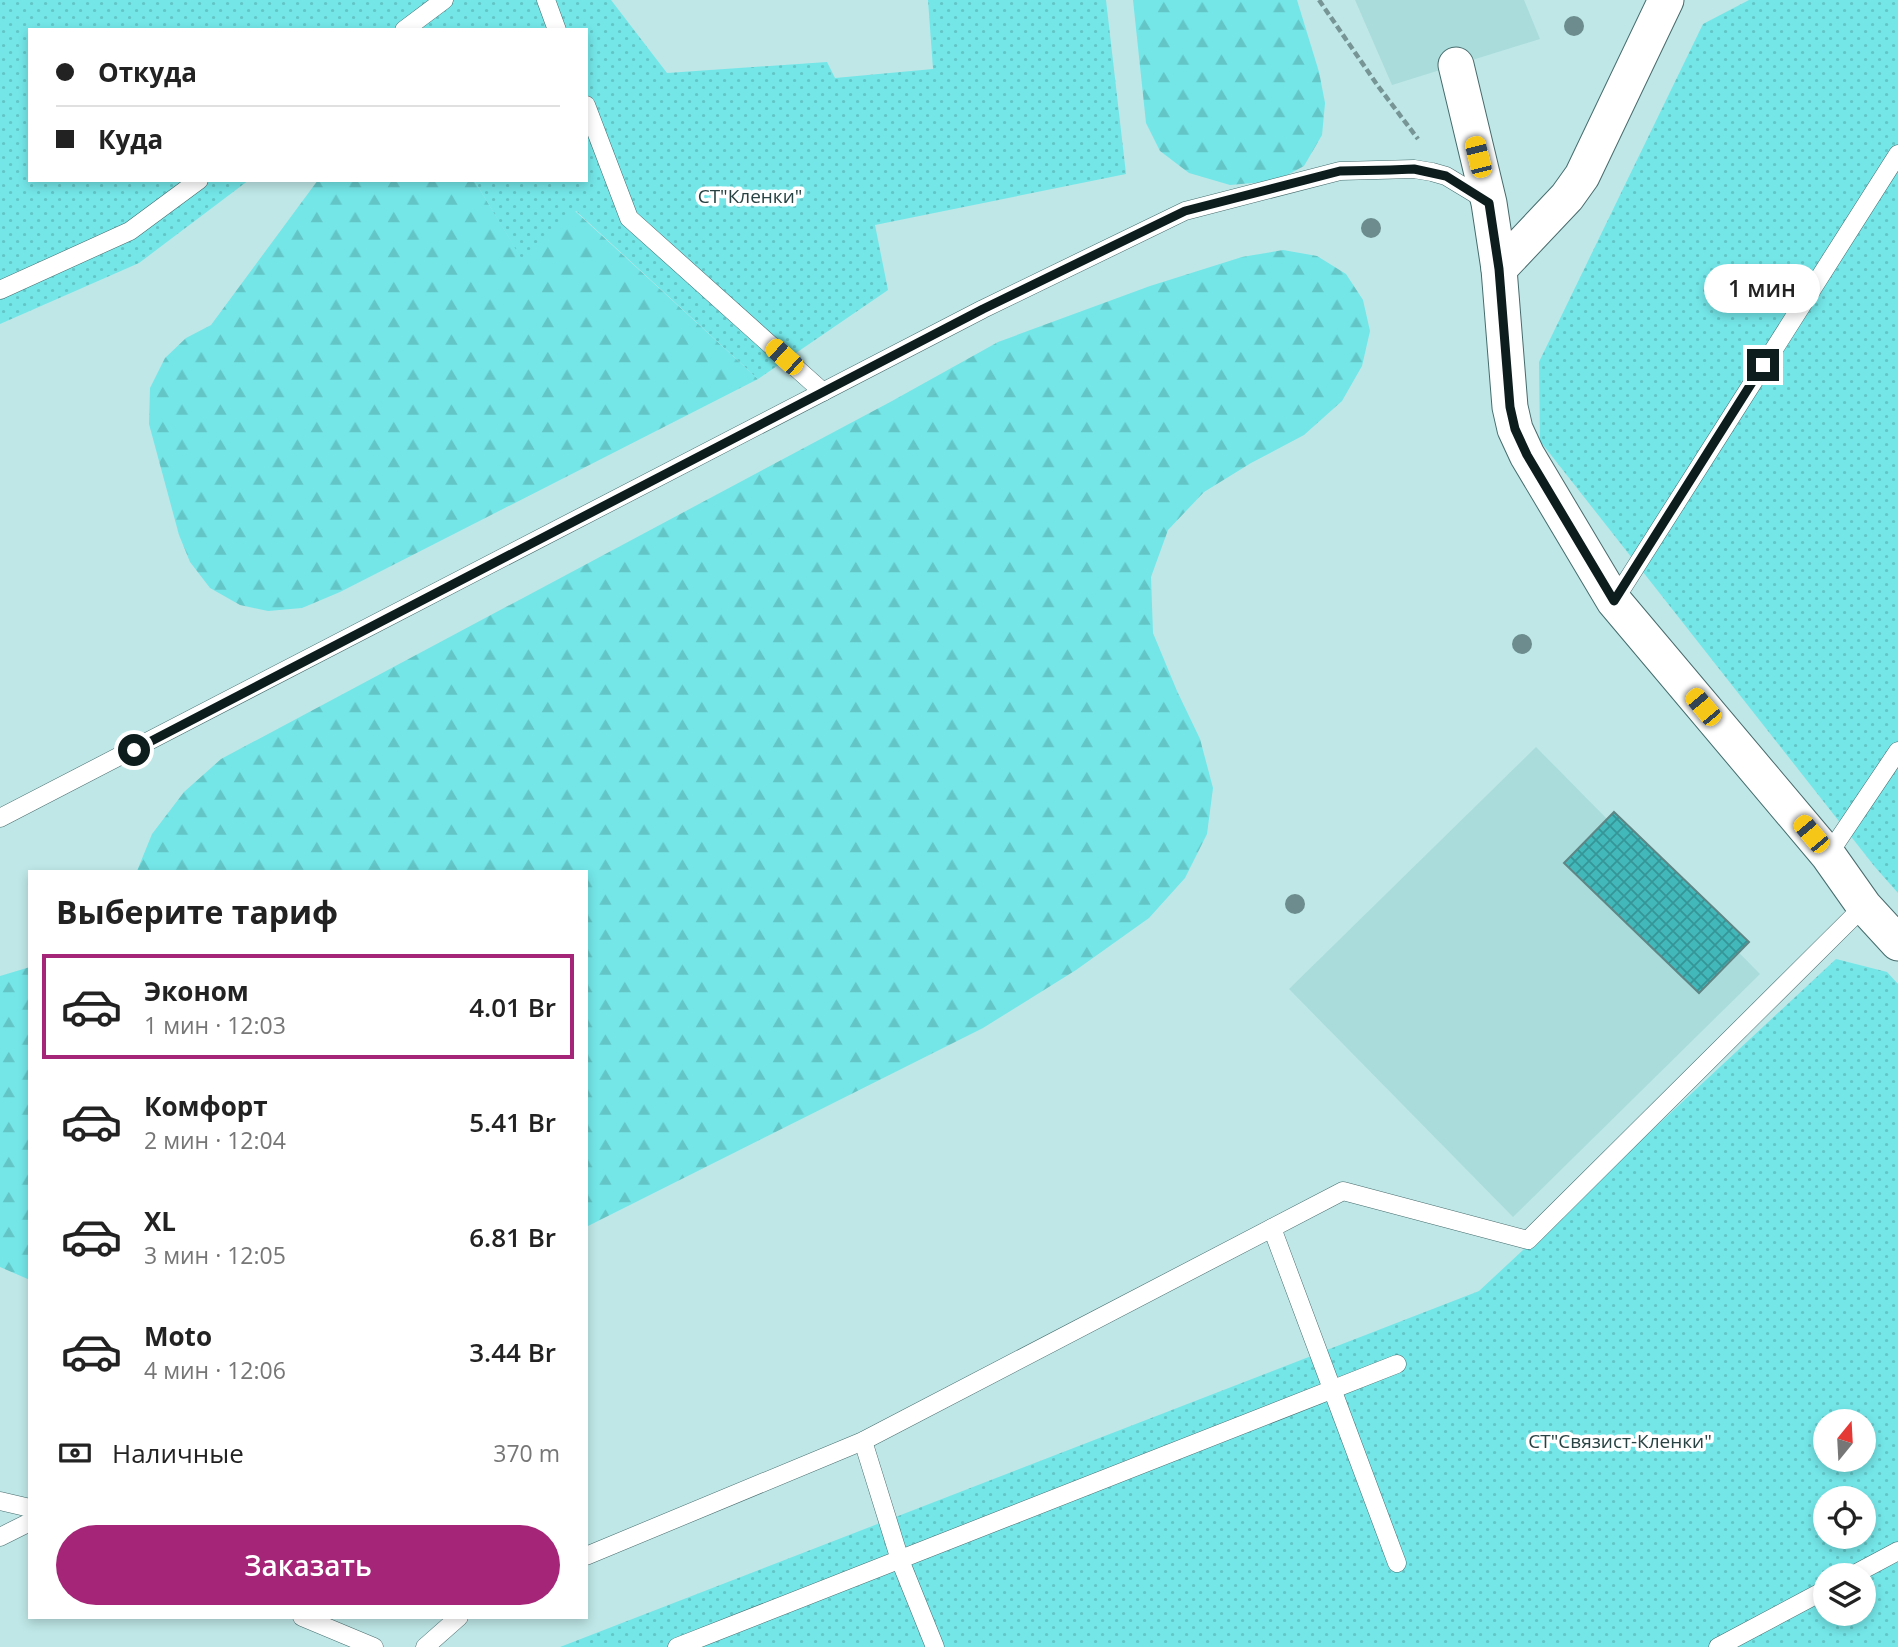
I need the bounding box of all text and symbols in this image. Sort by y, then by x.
text: Откуда [98,54,197,90]
text: Куда [98,121,163,157]
car [1463,134,1494,180]
park label: СТ"Кленки" [698,183,802,209]
callout: 1 мин [1705,264,1821,312]
text: 1 мин [1728,272,1796,304]
car [762,335,807,379]
route end [1747,349,1779,381]
car [1682,684,1725,730]
route start [118,734,150,766]
car [1790,811,1833,857]
text: Выберите тариф [56,890,338,933]
text: Эконом [144,973,249,1009]
icon: car [60,975,123,1038]
text: 4.01 Br [469,989,556,1025]
text: 1 мин · 12:03 [144,1009,286,1041]
text: Комфорт [144,1088,268,1124]
icon: car [60,1090,123,1153]
text: 5.41 Br [469,1104,556,1140]
text: 2 мин · 12:04 [144,1124,286,1156]
text: XL [144,1203,176,1239]
icon: car [60,1205,123,1268]
text: 6.81 Br [469,1219,556,1255]
text: 3 мин · 12:05 [144,1239,286,1271]
text: Moto [144,1318,212,1354]
icon: car [60,1320,123,1383]
text: 3.44 Br [469,1334,556,1370]
text: 4 мин · 12:06 [144,1354,286,1386]
north arrow [1813,1409,1876,1472]
map controls [1813,1409,1876,1626]
park label: СТ"Связист-Кленки" [1528,1428,1712,1454]
icon: cash [56,1434,94,1472]
text: Наличные [112,1435,244,1471]
text: 370 m [493,1437,560,1469]
button: locate [1813,1486,1876,1549]
button: Заказать [56,1525,560,1605]
button: layers [1813,1563,1876,1626]

